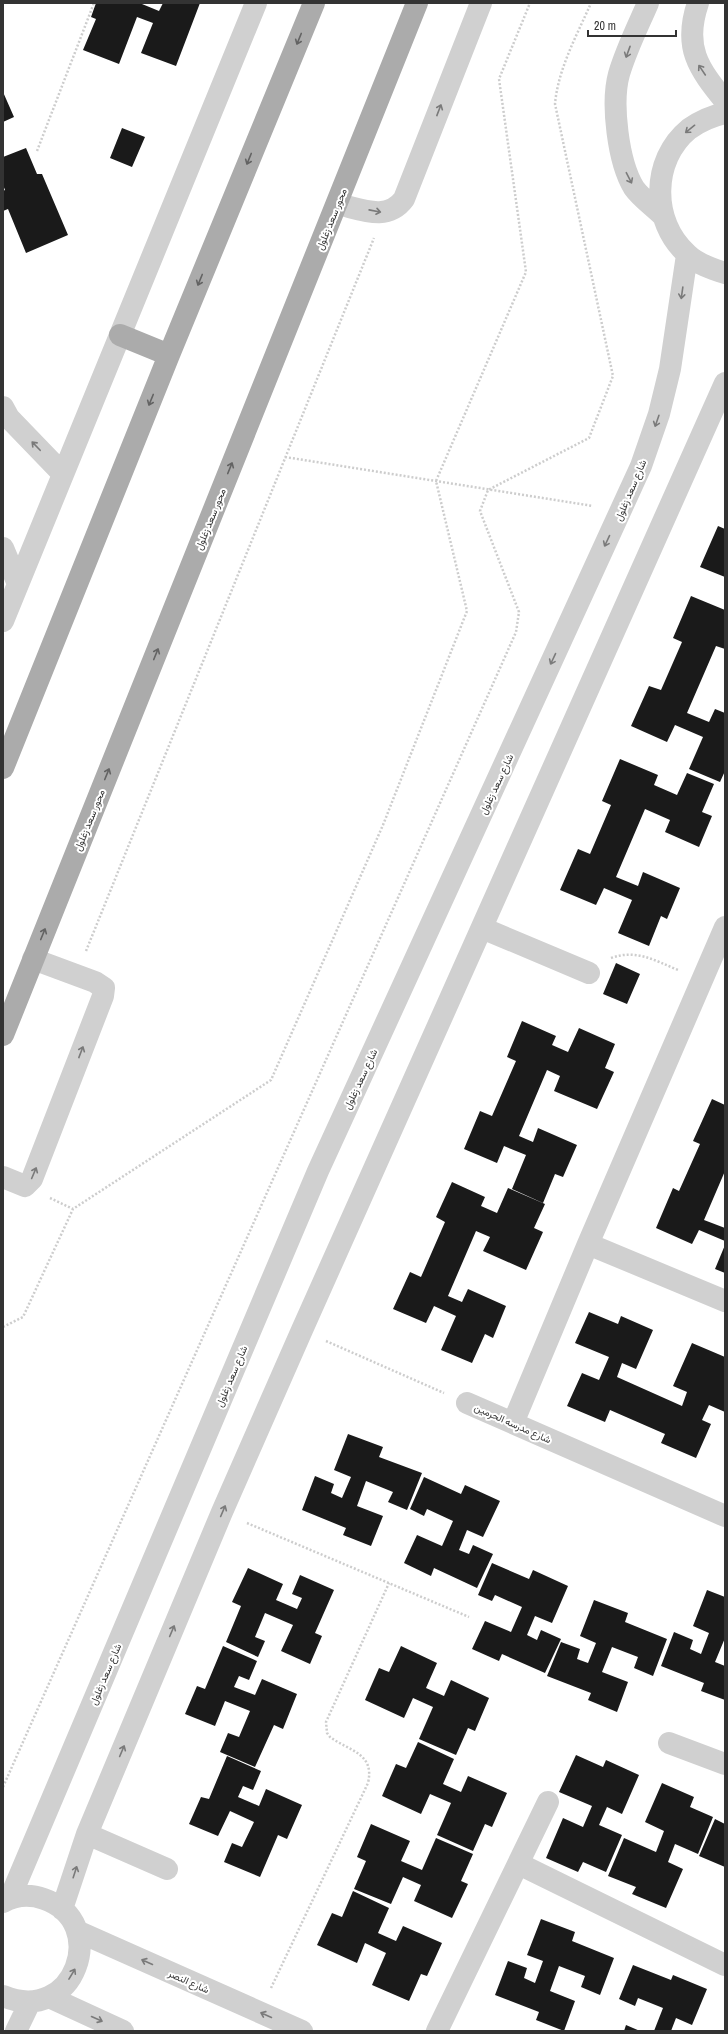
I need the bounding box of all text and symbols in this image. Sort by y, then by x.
scale bar [588,12,676,38]
text: 20 m [594,18,616,34]
one-way arrow [294,33,302,45]
one-way arrow [623,45,631,57]
one-way arrow [698,65,706,76]
one-way arrow [435,105,443,117]
one-way arrow [685,125,696,134]
one-way arrow [245,153,253,165]
one-way arrow [626,172,634,184]
street label: محور سعد زغلول [313,186,350,252]
one-way arrow [368,208,381,216]
one-way arrow [196,273,203,285]
one-way arrow [678,286,686,299]
one-way arrow [146,393,154,405]
one-way arrow [652,414,660,426]
one-way arrow [31,441,40,451]
street label: شارع سعد زغلول [612,457,649,523]
one-way arrow [227,463,235,475]
street label: محور سعد زغلول [192,486,229,552]
one-way arrow [603,534,610,546]
one-way arrow [152,648,160,660]
one-way arrow [549,653,556,665]
street label: شارع سعد زغلول [477,752,516,817]
one-way arrow [104,769,111,781]
street label: محور سعد زغلول [71,787,108,853]
one-way arrow [39,928,47,940]
one-way arrow [78,1047,86,1059]
street label: شارع سعد زغلول [341,1047,380,1112]
one-way arrow [30,1167,38,1179]
street label: شارع سعد زغلول [213,1343,250,1409]
street label: شارع مدرسه الحرمين [472,1401,553,1446]
one-way arrow [220,1506,227,1518]
one-way arrow [169,1625,177,1637]
street label: شارع سعد زغلول [87,1641,124,1707]
one-way arrow [119,1745,126,1757]
one-way arrow [72,1865,79,1878]
one-way arrow [142,1958,154,1965]
street label: شارع النصر [165,1966,211,1996]
one-way arrow [69,1968,77,1980]
one-way arrow [261,2011,273,2018]
one-way arrow [91,2016,103,2023]

